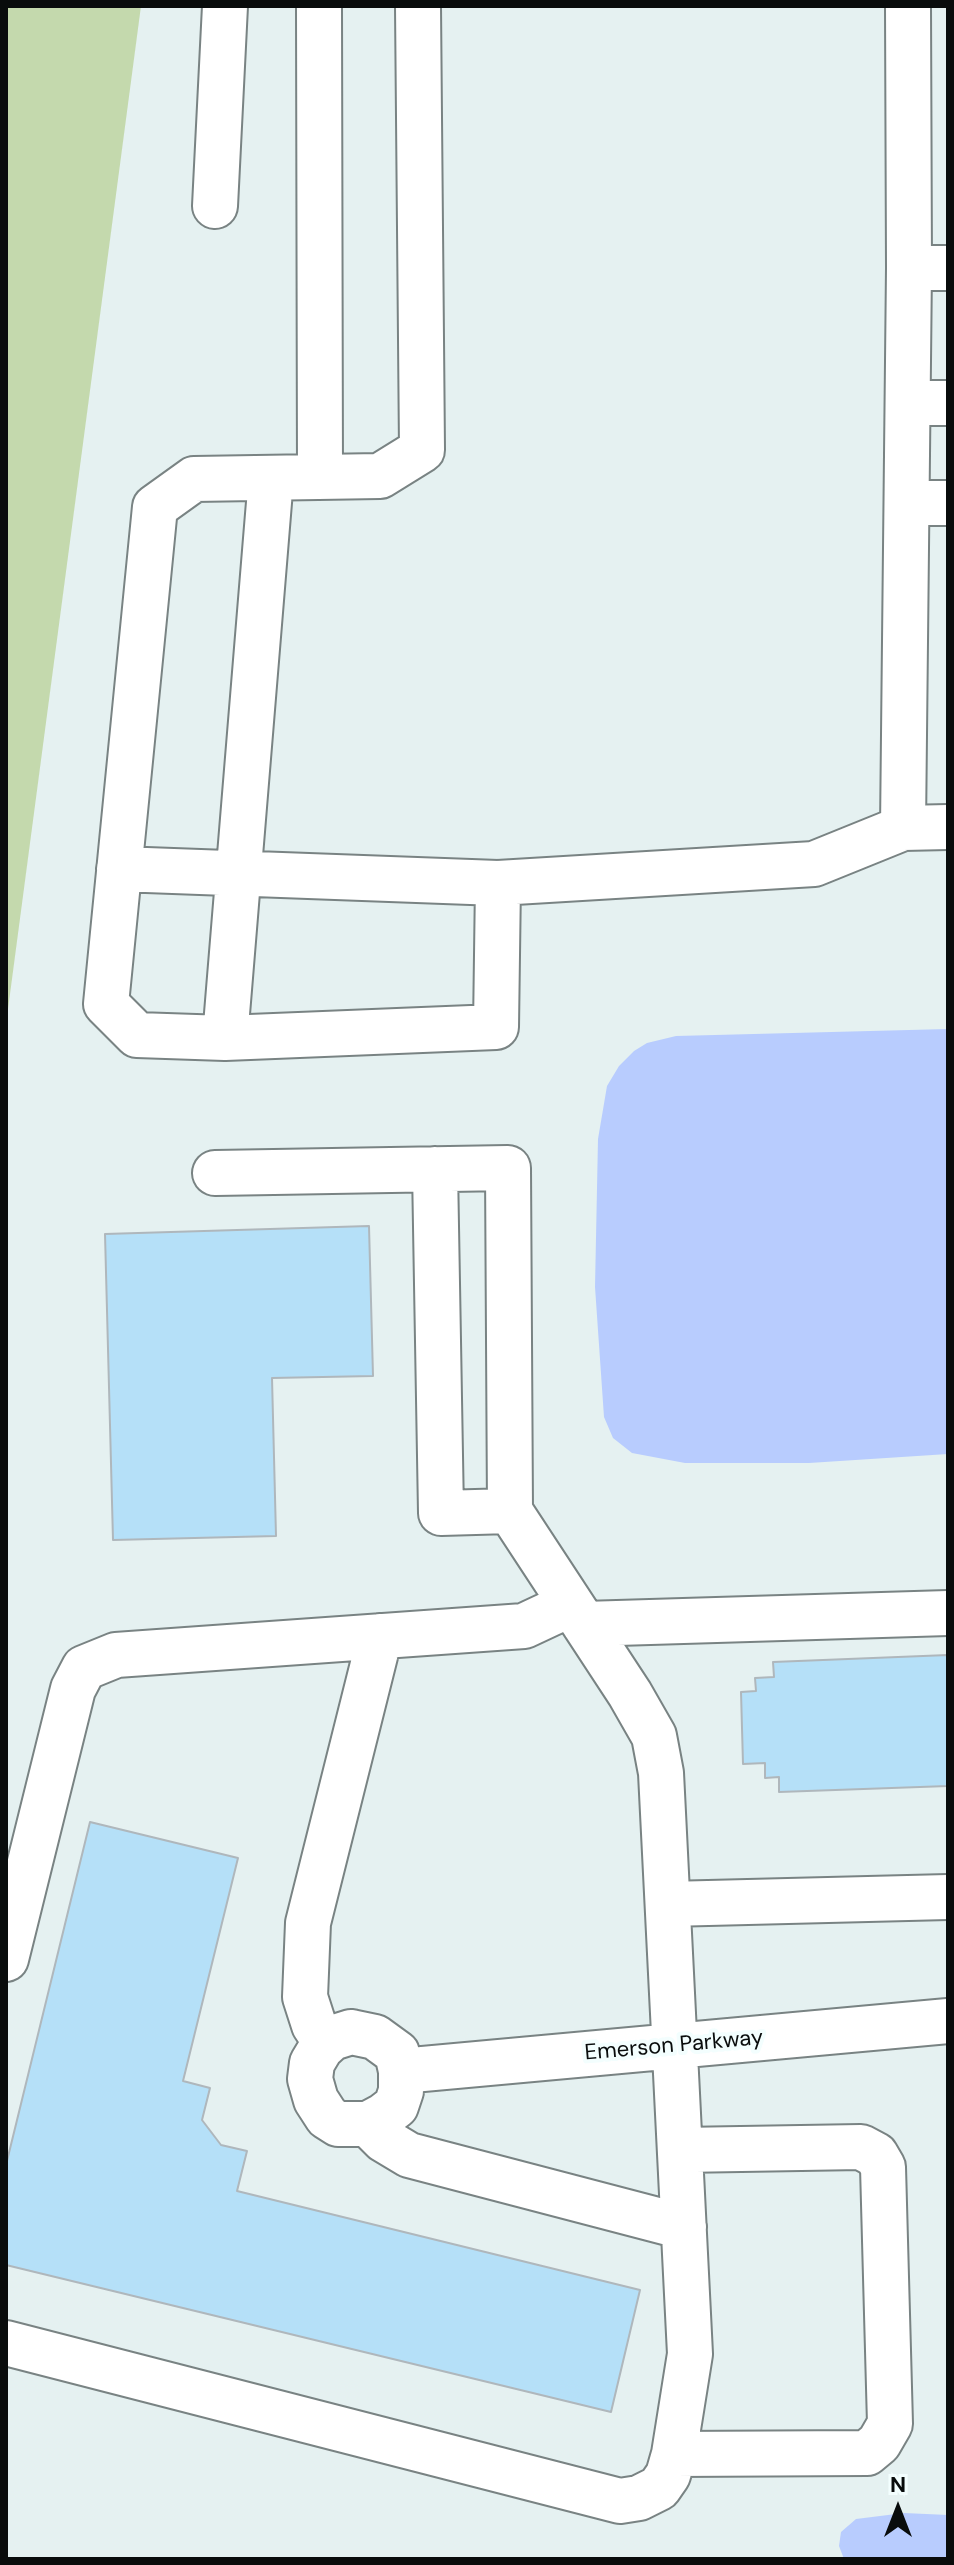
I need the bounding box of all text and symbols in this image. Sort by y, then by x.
street label: Emerson Parkway [584,2025,764,2067]
north arrow [858,2469,938,2549]
text: N [890,2470,906,2499]

